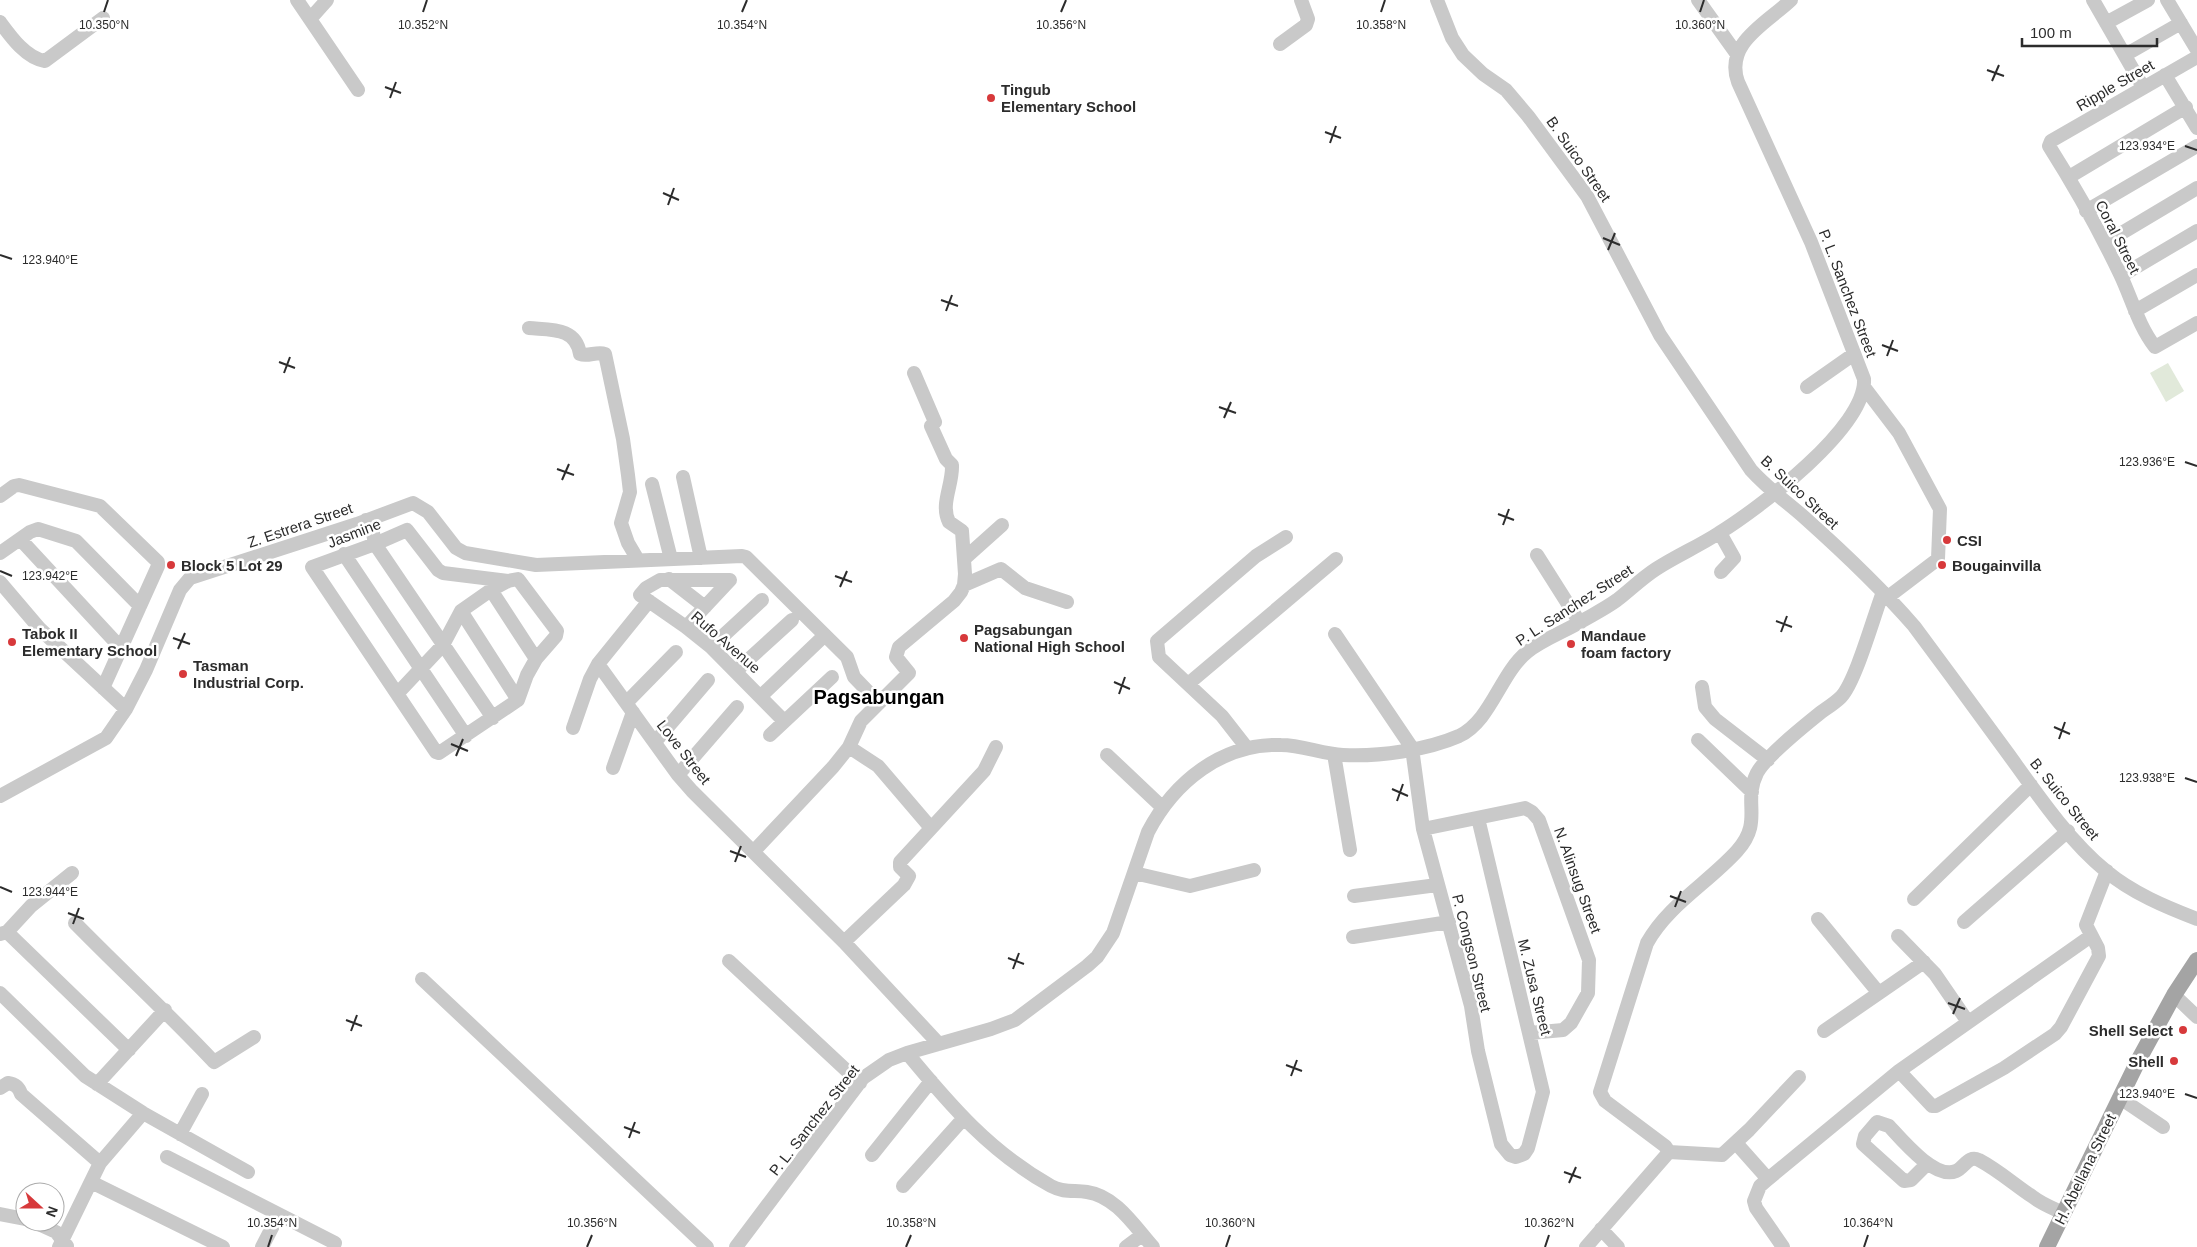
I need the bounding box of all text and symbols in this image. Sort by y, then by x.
scale bar [2022,15,2157,47]
text: 10.350°N [79,18,129,32]
text: 10.352°N [398,18,448,32]
text: 10.354°N [717,18,767,32]
text: 10.356°N [1036,18,1086,32]
text: 10.358°N [1356,18,1406,32]
text: 10.360°N [1675,18,1725,32]
text: 100 m [2030,24,2072,41]
street label: Ripple Street [2073,56,2158,114]
place label: Tingub Elementary School [1001,81,1136,115]
marker: Tingub Elementary School [985,92,997,104]
street label: B. Suico Street [1543,113,1615,206]
text: 123.934°E [2119,139,2175,153]
street label: Coral Street [2092,197,2144,277]
street label: P. L. Sanchez Street [1816,227,1881,360]
text: 123.940°E [22,253,78,267]
street label: B. Suico Street [1758,452,1843,533]
text: 123.936°E [2119,455,2175,469]
street label: Z. Estrera Street [245,499,356,551]
street label: Jasmine [325,515,383,551]
place label: CSI [1957,532,1982,549]
marker: CSI [1941,534,1953,546]
place label: Block 5 Lot 29 [181,557,283,574]
place label: Bougainvilla [1952,557,2042,574]
marker: Block 5 Lot 29 [165,559,177,571]
marker: Bougainvilla [1936,559,1948,571]
street label: P. L. Sanchez Street [1512,560,1636,649]
text: 123.942°E [22,569,78,583]
street label: Rufo Avenue [688,607,764,677]
place label: Pagsabungan National High School [974,621,1125,655]
place label: Tabok II Elementary School [22,625,157,659]
place label: Mandaue foam factory [1581,627,1672,661]
marker: Pagsabungan National High School [958,632,970,644]
marker: Tabok II Elementary School [6,636,18,648]
marker: Mandaue foam factory [1565,638,1577,650]
place label: Tasman Industrial Corp. [193,657,304,691]
marker: Tasman Industrial Corp. [177,668,189,680]
district label: Pagsabungan [813,686,945,708]
street label: Love Street [654,717,715,788]
street label: B. Suico Street [2027,755,2104,844]
text: 123.938°E [2119,771,2175,785]
street label: N. Alinsug Street [1551,825,1605,936]
text: 123.944°E [22,885,78,899]
street label: P. Congson Street [1449,892,1495,1014]
street label: M. Zusa Street [1515,937,1555,1038]
place label: Shell Select [2089,1022,2173,1039]
marker: Shell Select [2177,1024,2189,1036]
place label: Shell [2128,1053,2164,1070]
marker: Shell [2168,1055,2180,1067]
street label: P. L. Sanchez Street [766,1061,863,1179]
text: 123.940°E [2119,1087,2175,1101]
street label: H. Abellana Street [2051,1110,2120,1227]
north arrow [15,1182,65,1232]
text: N [43,1204,61,1219]
text: 10.354°N [247,1216,297,1230]
text: 10.356°N [567,1216,617,1230]
text: 10.358°N [886,1216,936,1230]
text: 10.360°N [1205,1216,1255,1230]
text: 10.362°N [1524,1216,1574,1230]
text: 10.364°N [1843,1216,1893,1230]

